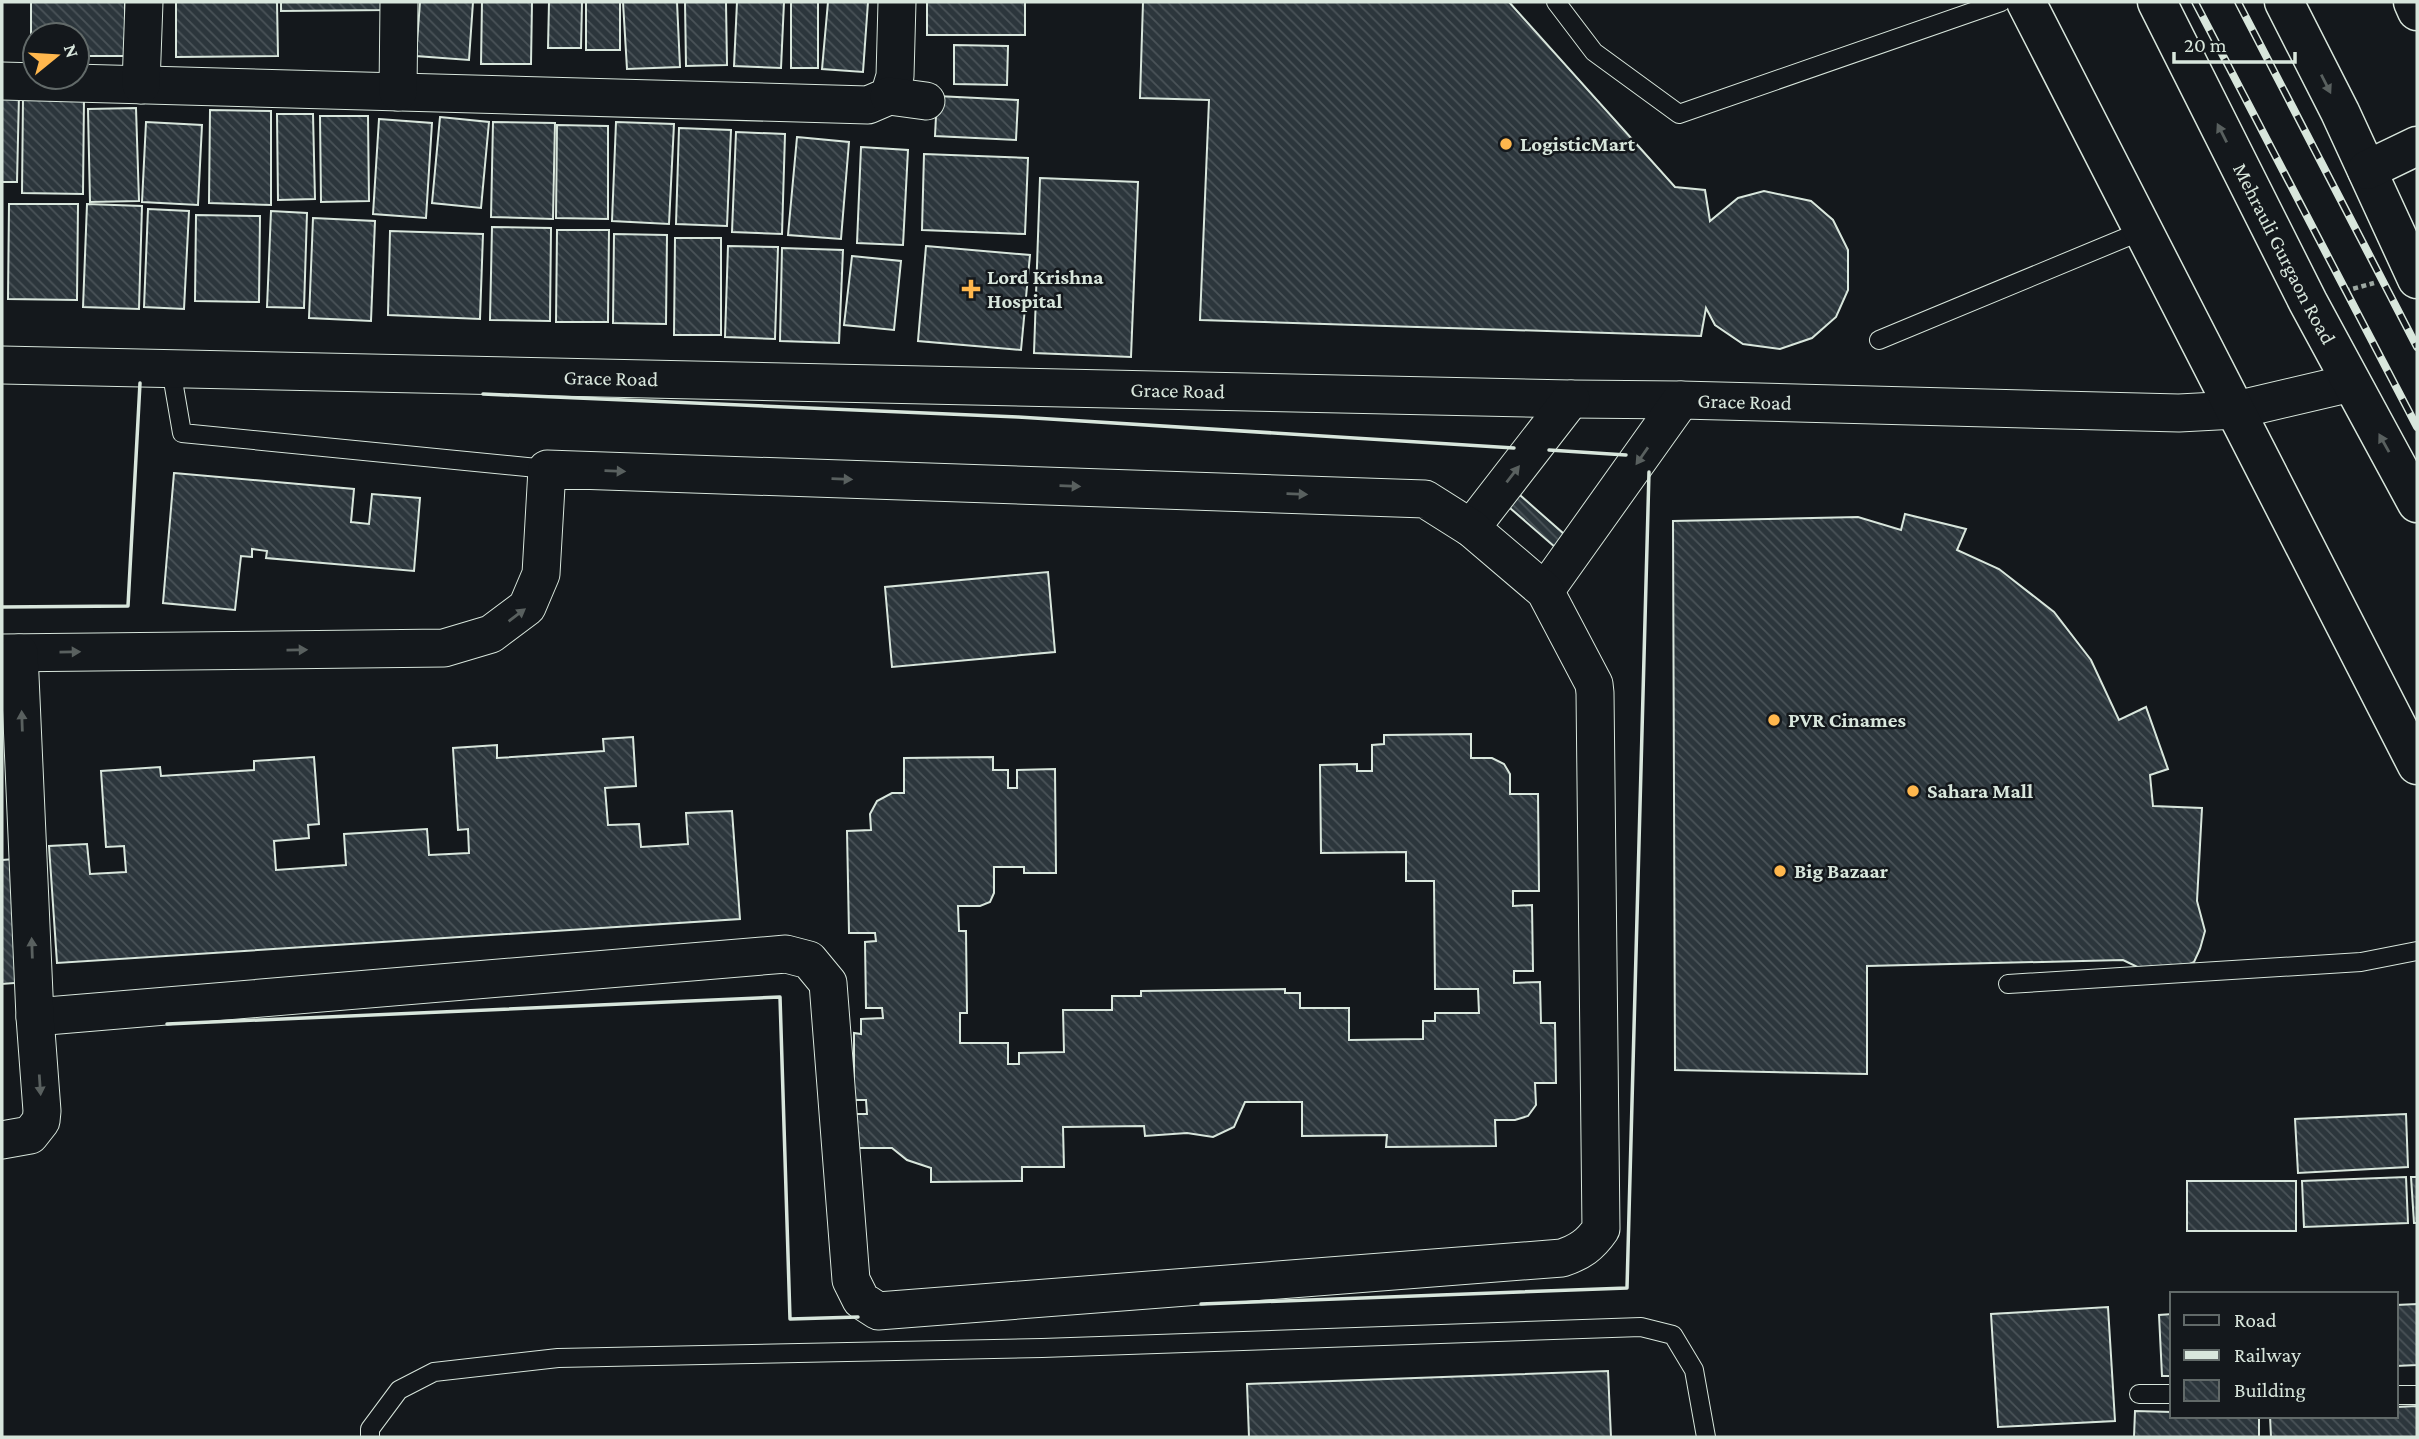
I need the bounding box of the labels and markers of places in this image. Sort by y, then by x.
place label: LogisticMart [1520,132,1635,156]
marker: LogisticMart [1498,136,1514,152]
place label: Lord Krishna Hospital [987,265,1104,313]
marker: Lord Krishna Hospital [961,279,981,299]
place label: PVR Cinames [1788,708,1907,732]
marker: PVR Cinames [1766,712,1782,728]
place label: Sahara Mall [1927,779,2033,803]
marker: Sahara Mall [1905,783,1921,799]
place label: Big Bazaar [1794,859,1889,883]
marker: Big Bazaar [1772,863,1788,879]

